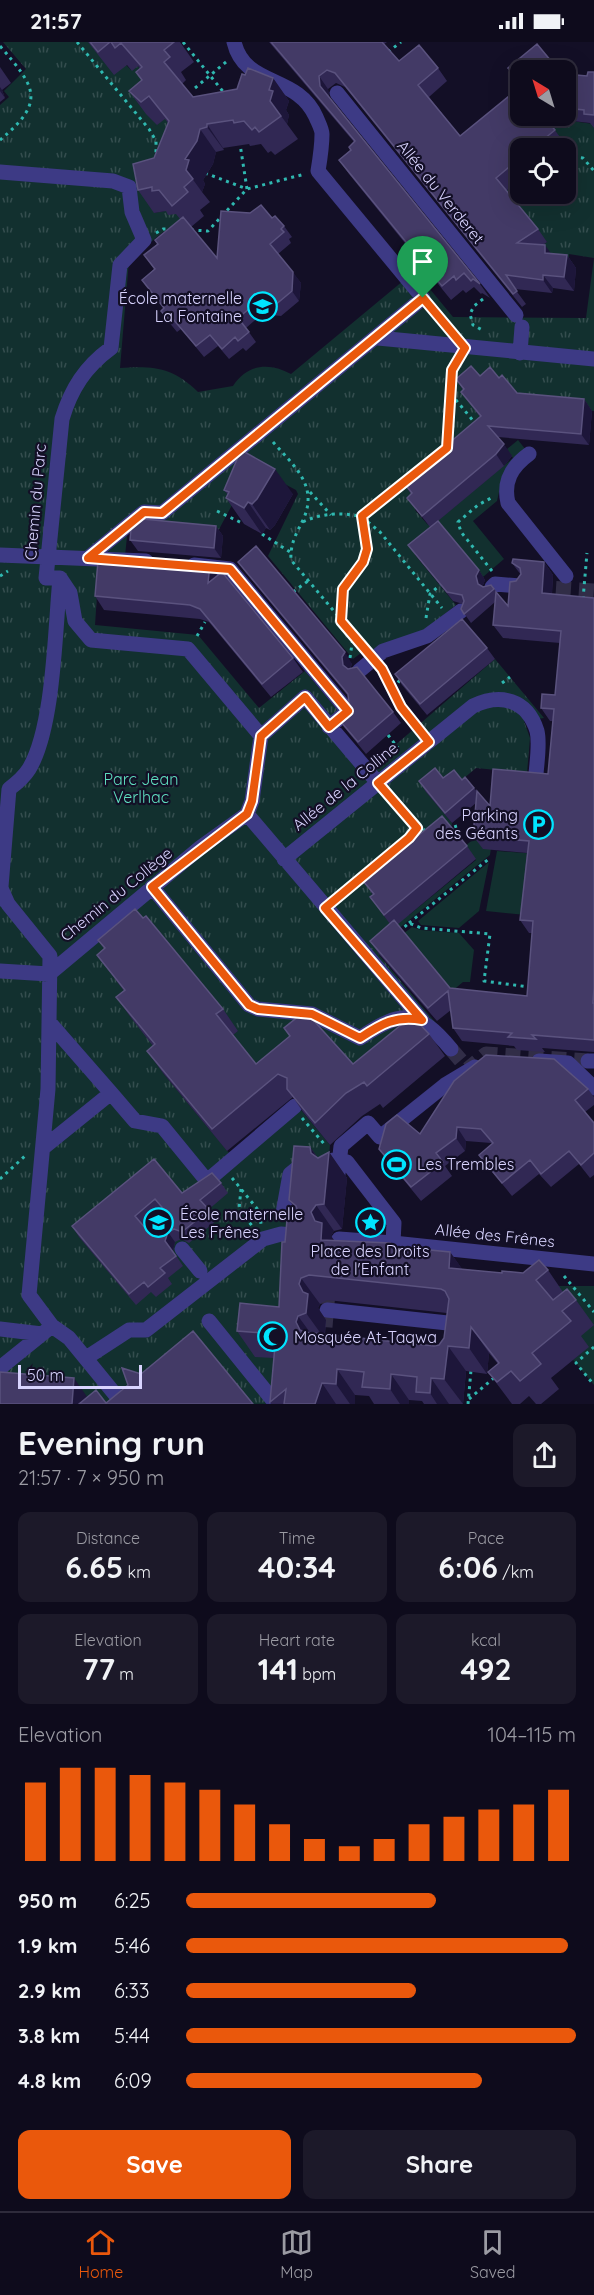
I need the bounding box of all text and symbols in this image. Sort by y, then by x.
text: 21:57 [30,7,82,35]
north arrow [510,60,576,126]
map controls [510,60,576,204]
street label: Allée du Verderet [393,136,489,248]
button: locate [510,138,576,204]
pin [397,236,448,298]
icon: arrive [406,245,439,278]
place label: École maternelle La Fontaine [119,288,242,326]
school or university icon: École maternelle La Fontaine [247,291,279,323]
street label: Chemin du Parc [20,443,50,561]
street label: Allée de la Colline [288,737,402,835]
park label: Parc Jean Verlhac [104,769,178,807]
place label: Parking des Géants [435,805,518,843]
parking icon: Parking des Géants [523,808,555,840]
street label: Chemin du Collège [56,843,176,945]
sports icon: Les Trembles [380,1148,412,1180]
place label: Les Trembles [417,1154,514,1174]
place label: École maternelle Les Frênes [180,1204,303,1242]
school or university icon: École maternelle Les Frênes [143,1207,175,1239]
place icon: Place des Droits de l'Enfant [354,1207,386,1239]
street label: Allée des Frênes [434,1219,556,1251]
place label: Place des Droits de l'Enfant [311,1241,429,1279]
mosque icon: Mosquée At-Taqwa [257,1321,289,1353]
place label: Mosquée At-Taqwa [294,1327,437,1347]
scale bar [18,1362,142,1390]
text: 50 m [27,1365,64,1385]
text: Evening run [18,1422,205,1463]
button: share [513,1424,576,1487]
text: 21:57 · 7 × 950 m [18,1465,164,1490]
text: Distance [76,1528,140,1548]
text: Time [279,1528,315,1548]
text: Pace [468,1528,504,1548]
text: 6.65 [65,1548,123,1586]
text: 40:34 [258,1548,336,1586]
text: 6:06 [438,1548,498,1586]
text: km [123,1562,151,1582]
text: /km [498,1562,534,1582]
text: Elevation [74,1630,142,1650]
text: Heart rate [259,1630,335,1650]
text: kcal [471,1630,501,1650]
text: 77 [82,1650,115,1688]
text: 141 [258,1650,298,1688]
text: 492 [460,1650,512,1688]
text: m [115,1664,134,1684]
text: bpm [298,1664,336,1684]
text: Elevation [18,1722,102,1747]
text: 104–115 m [488,1722,576,1747]
text: 950 m [18,1888,77,1913]
text: 6:25 [114,1888,150,1913]
text: 1.9 km [18,1933,78,1958]
text: 5:46 [114,1933,150,1958]
text: 2.9 km [18,1978,81,2003]
text: 6:33 [114,1978,149,2003]
text: 3.8 km [18,2023,80,2048]
text: 5:44 [114,2023,150,2048]
text: 4.8 km [18,2068,81,2093]
text: 6:09 [114,2068,152,2093]
button: Save [18,2130,291,2199]
button: Share [303,2130,576,2199]
tab: Home [78,2226,123,2282]
tab: Map [280,2226,313,2282]
tab: Saved [470,2226,516,2282]

